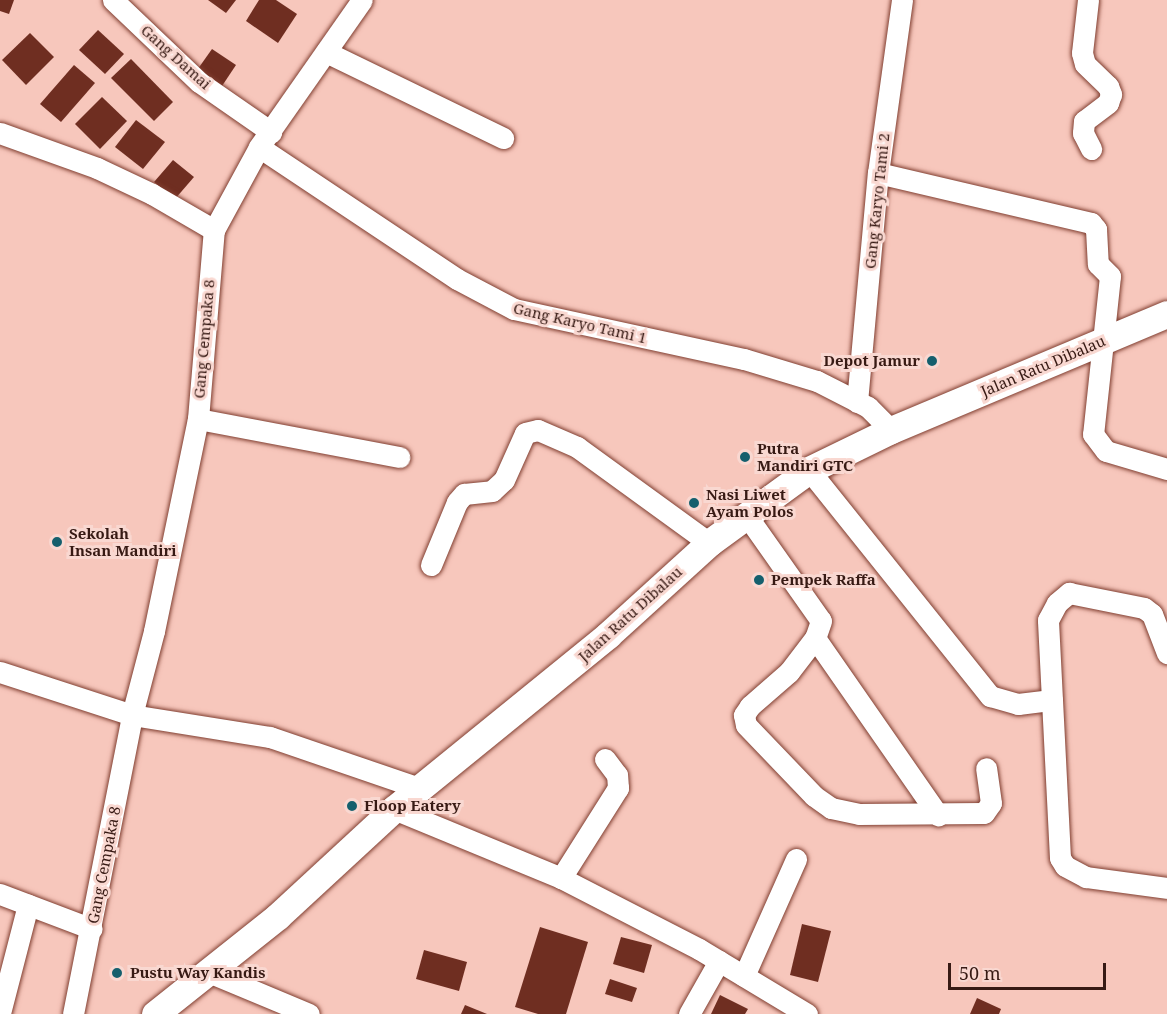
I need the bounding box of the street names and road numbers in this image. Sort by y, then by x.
street label: Gang Damai [137,21,215,93]
street label: Gang Karyo Tami 2 [861,132,893,270]
street label: Gang Cempaka 8 [190,279,218,399]
street label: Gang Karyo Tami 1 [512,299,648,347]
street label: Jalan Ratu Dibalau [978,332,1108,400]
street label: Jalan Ratu Dibalau [574,563,686,665]
street label: Gang Cempaka 8 [84,805,124,925]

